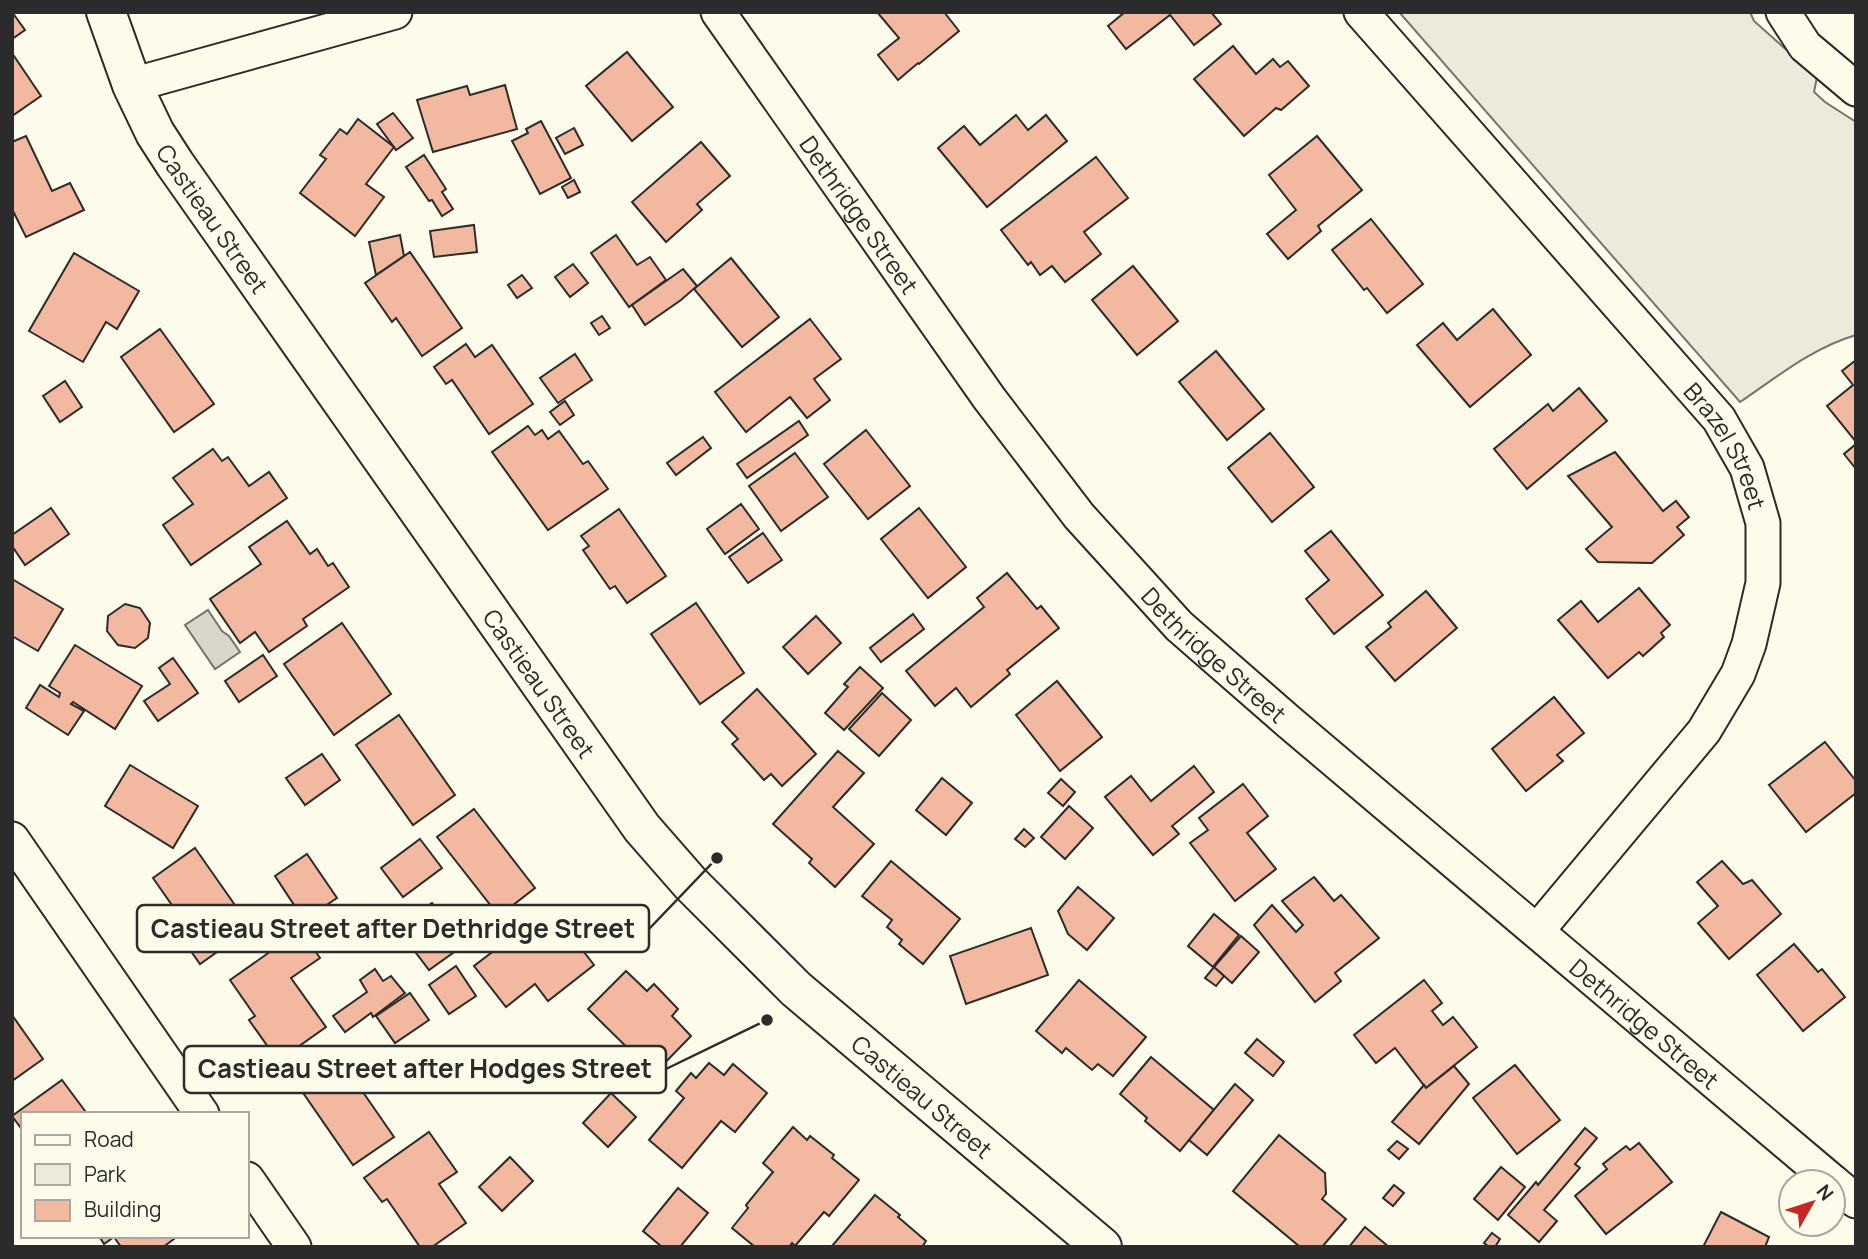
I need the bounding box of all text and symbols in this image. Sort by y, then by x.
street label: Dethridge Street [793,129,927,300]
street label: Castieau Street [150,137,277,299]
street label: Brazel Street [1677,375,1775,513]
street label: Dethridge Street [1135,580,1294,729]
street label: Castieau Street [476,602,604,764]
callout: Castieau Street after Dethridge Street [137,905,649,952]
text: Castieau Street after Dethridge Street [151,910,635,946]
street label: Dethridge Street [1563,950,1727,1096]
street label: Castieau Street [845,1027,1000,1165]
callout: Castieau Street after Hodges Street [184,1046,666,1093]
text: Castieau Street after Hodges Street [198,1050,652,1086]
legend [21,1112,248,1238]
text: Road [84,1125,134,1153]
text: Park [84,1160,126,1188]
north arrow [1777,1168,1847,1238]
text: N [1811,1179,1840,1206]
text: Building [84,1195,161,1223]

